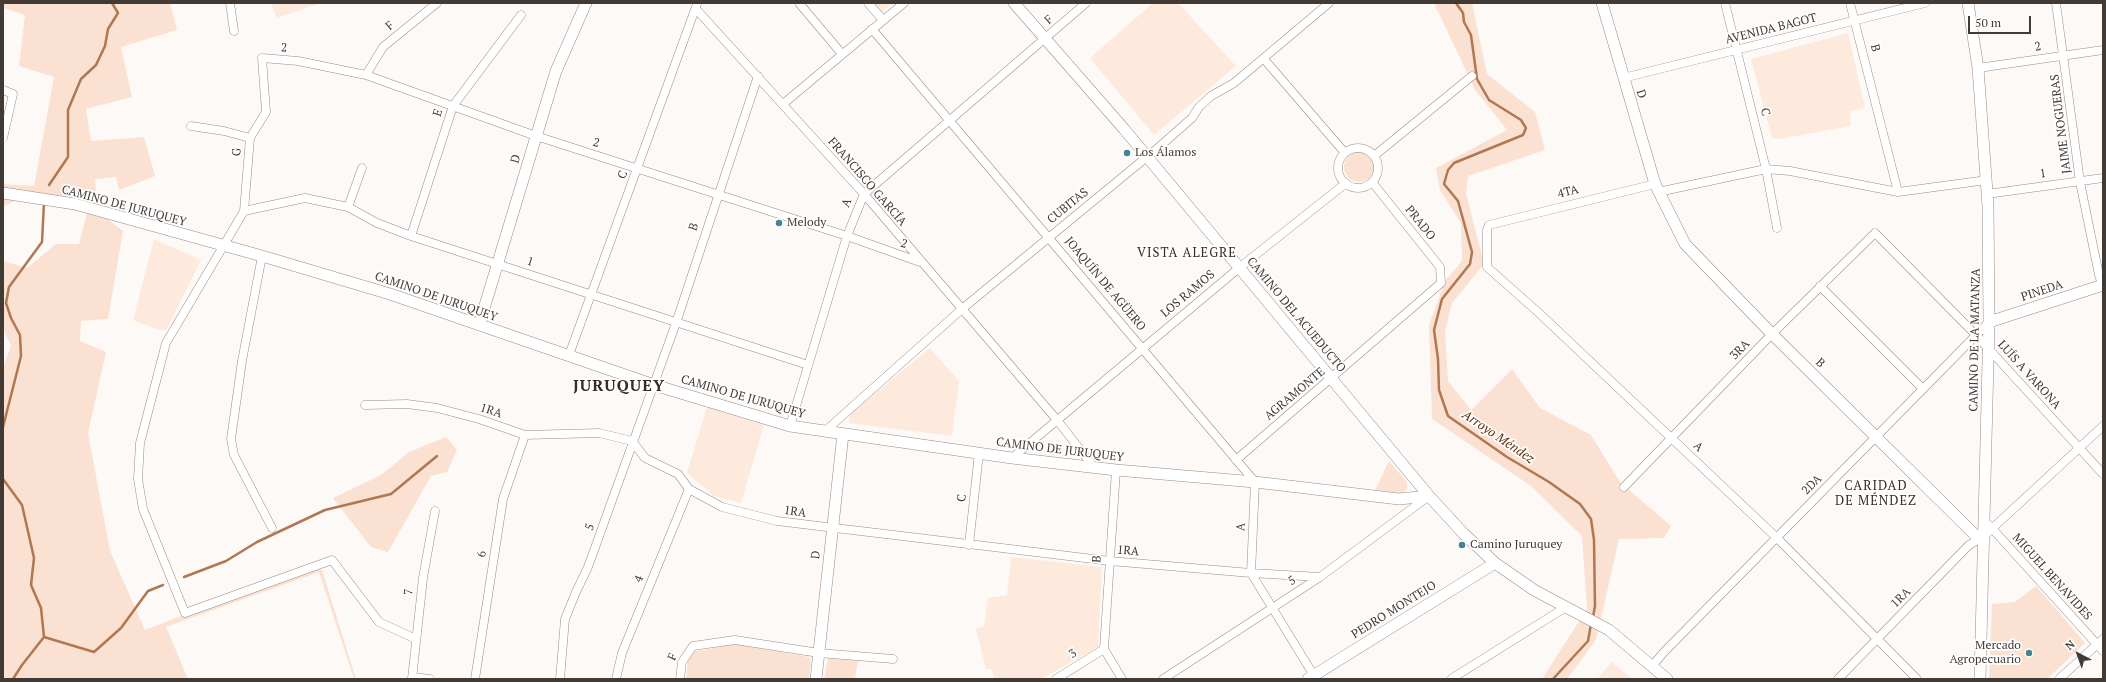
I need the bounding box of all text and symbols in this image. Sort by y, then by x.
scale bar [1970,8,2033,34]
street label: AVENIDA BAGOT [1724,11,1818,47]
street label: F [1042,12,1056,28]
text: 50 m [1975,15,2001,30]
street label: F [383,18,397,34]
street label: 2 [2034,39,2042,55]
street label: 2 [280,41,288,55]
street label: B [1867,43,1883,53]
street label: JAIME NOGUERAS [2048,73,2074,175]
street label: D [1633,88,1649,100]
street label: E [430,107,446,119]
street label: C [1757,107,1773,117]
street label: 2 [591,135,601,151]
street label: FRANCISCO GARCÍA [825,135,909,229]
place label: Los Álamos [1135,146,1196,160]
street label: G [229,147,245,157]
marker: Los Álamos [1122,148,1132,158]
street label: D [508,153,524,165]
street label: 1 [2039,166,2047,182]
street label: C [615,169,631,181]
street label: CAMINO DE JURUQUEY [60,182,188,230]
street label: 4TA [1556,182,1580,202]
street label: CUBITAS [1045,185,1091,227]
street label: A [839,197,855,209]
street label: PRADO [1402,203,1438,243]
place label: Melody [787,216,826,230]
marker: Melody [774,218,784,228]
street label: B [686,221,702,233]
street label: JOAQUÍN DE AGÜERO [1062,234,1148,334]
street label: 2 [899,236,909,252]
district label: VISTA ALEGRE [1137,245,1237,261]
street label: 1 [525,254,535,270]
street label: CAMINO DEL ACUEDUCTO [1244,254,1348,376]
street label: LOS RAMOS [1158,267,1218,321]
street label: CAMINO DE LA MATANZA [1967,268,1983,412]
street label: CAMINO DE JURUQUEY [373,269,499,325]
street label: PINEDA [2019,277,2065,305]
street label: 3RA [1727,337,1753,363]
street label: LUÍS A VARONA [1994,338,2064,412]
street label: B [1812,355,1828,371]
street label: AGRAMONTE [1262,365,1328,423]
street label: CAMINO DE JURUQUEY [679,372,807,422]
district label: JURUQUEY [573,376,665,396]
street label: 1RA [478,401,504,421]
water label: Arroyo Méndez [1459,407,1537,467]
street label: CAMINO DE JURUQUEY [995,435,1125,465]
street label: A [1690,439,1706,455]
street label: 2DA [1799,472,1825,498]
district label: CARIDAD DE MÉNDEZ [1835,478,1917,509]
street label: C [954,493,970,503]
street label: 1RA [783,503,807,521]
street label: 5 [582,522,598,532]
street label: A [1234,523,1248,531]
street label: MIGUEL BENAVIDES [2009,531,2095,623]
place label: Camino Juruquey [1470,538,1562,552]
marker: Camino Juruquey [1457,540,1467,550]
street label: 1RA [1116,543,1140,559]
street label: 6 [474,550,490,558]
street label: D [808,550,824,560]
street label: B [1090,555,1104,563]
street label: 4 [631,573,647,585]
street label: 5 [1285,573,1299,589]
street label: PEDRO MONTEJO [1349,578,1439,642]
street label: 1RA [1888,585,1914,611]
street label: 7 [402,588,416,596]
north arrow [2058,634,2098,674]
text: N [2062,637,2078,653]
place label: Mercado Agropecuario [1949,639,2021,667]
street label: 3 [1066,646,1080,662]
marker: Mercado Agropecuario [2024,648,2034,658]
street label: F [665,651,681,663]

